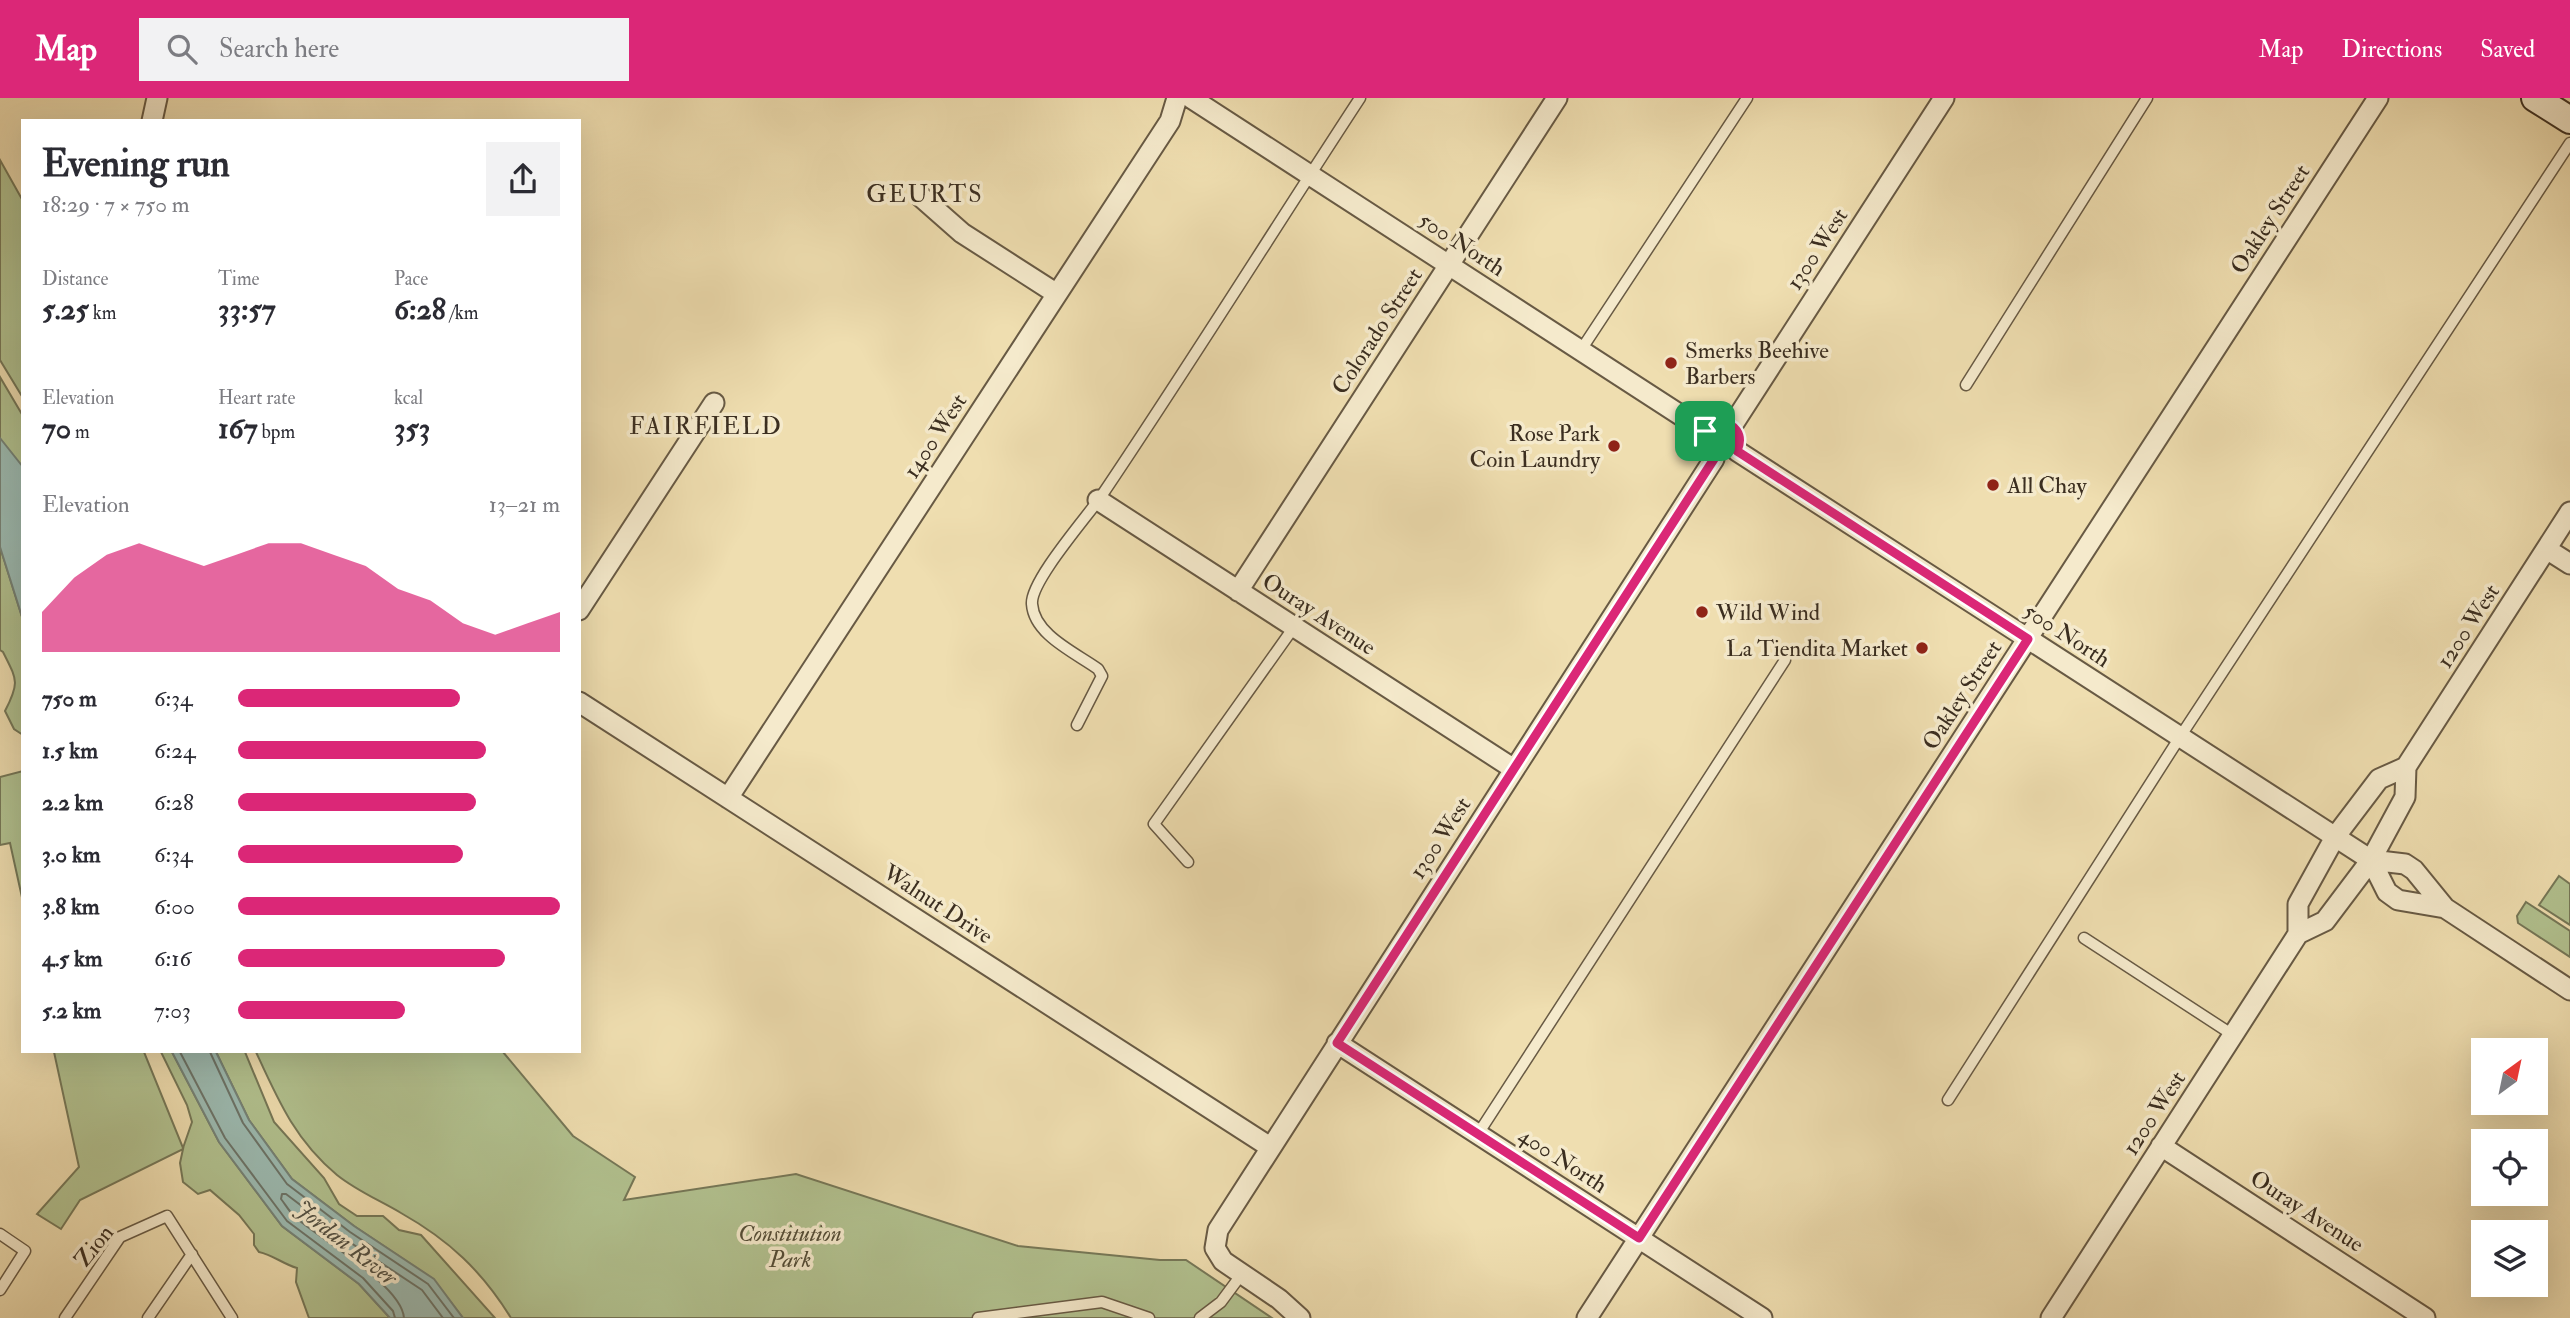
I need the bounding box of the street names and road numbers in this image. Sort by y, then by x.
street label: Oakley Street [2224,159,2316,279]
street label: 1300 West [1780,203,1854,295]
street label: 500 North [1413,205,1511,283]
street label: Colorado Street [1325,262,1429,400]
street label: 1400 West [897,388,973,484]
street label: Ouray Avenue [1257,566,1382,662]
street label: 1200 West [2430,578,2506,674]
street label: 500 North [2018,596,2116,674]
street label: Oakley Street [1916,635,2008,755]
street label: 1300 West [1403,792,1477,884]
street label: Walnut Drive [877,857,999,950]
street label: 1200 West [2116,1065,2192,1161]
street label: 400 North [1513,1121,1613,1199]
street label: Ouray Avenue [2245,1163,2370,1259]
street label: Zion [68,1219,120,1273]

